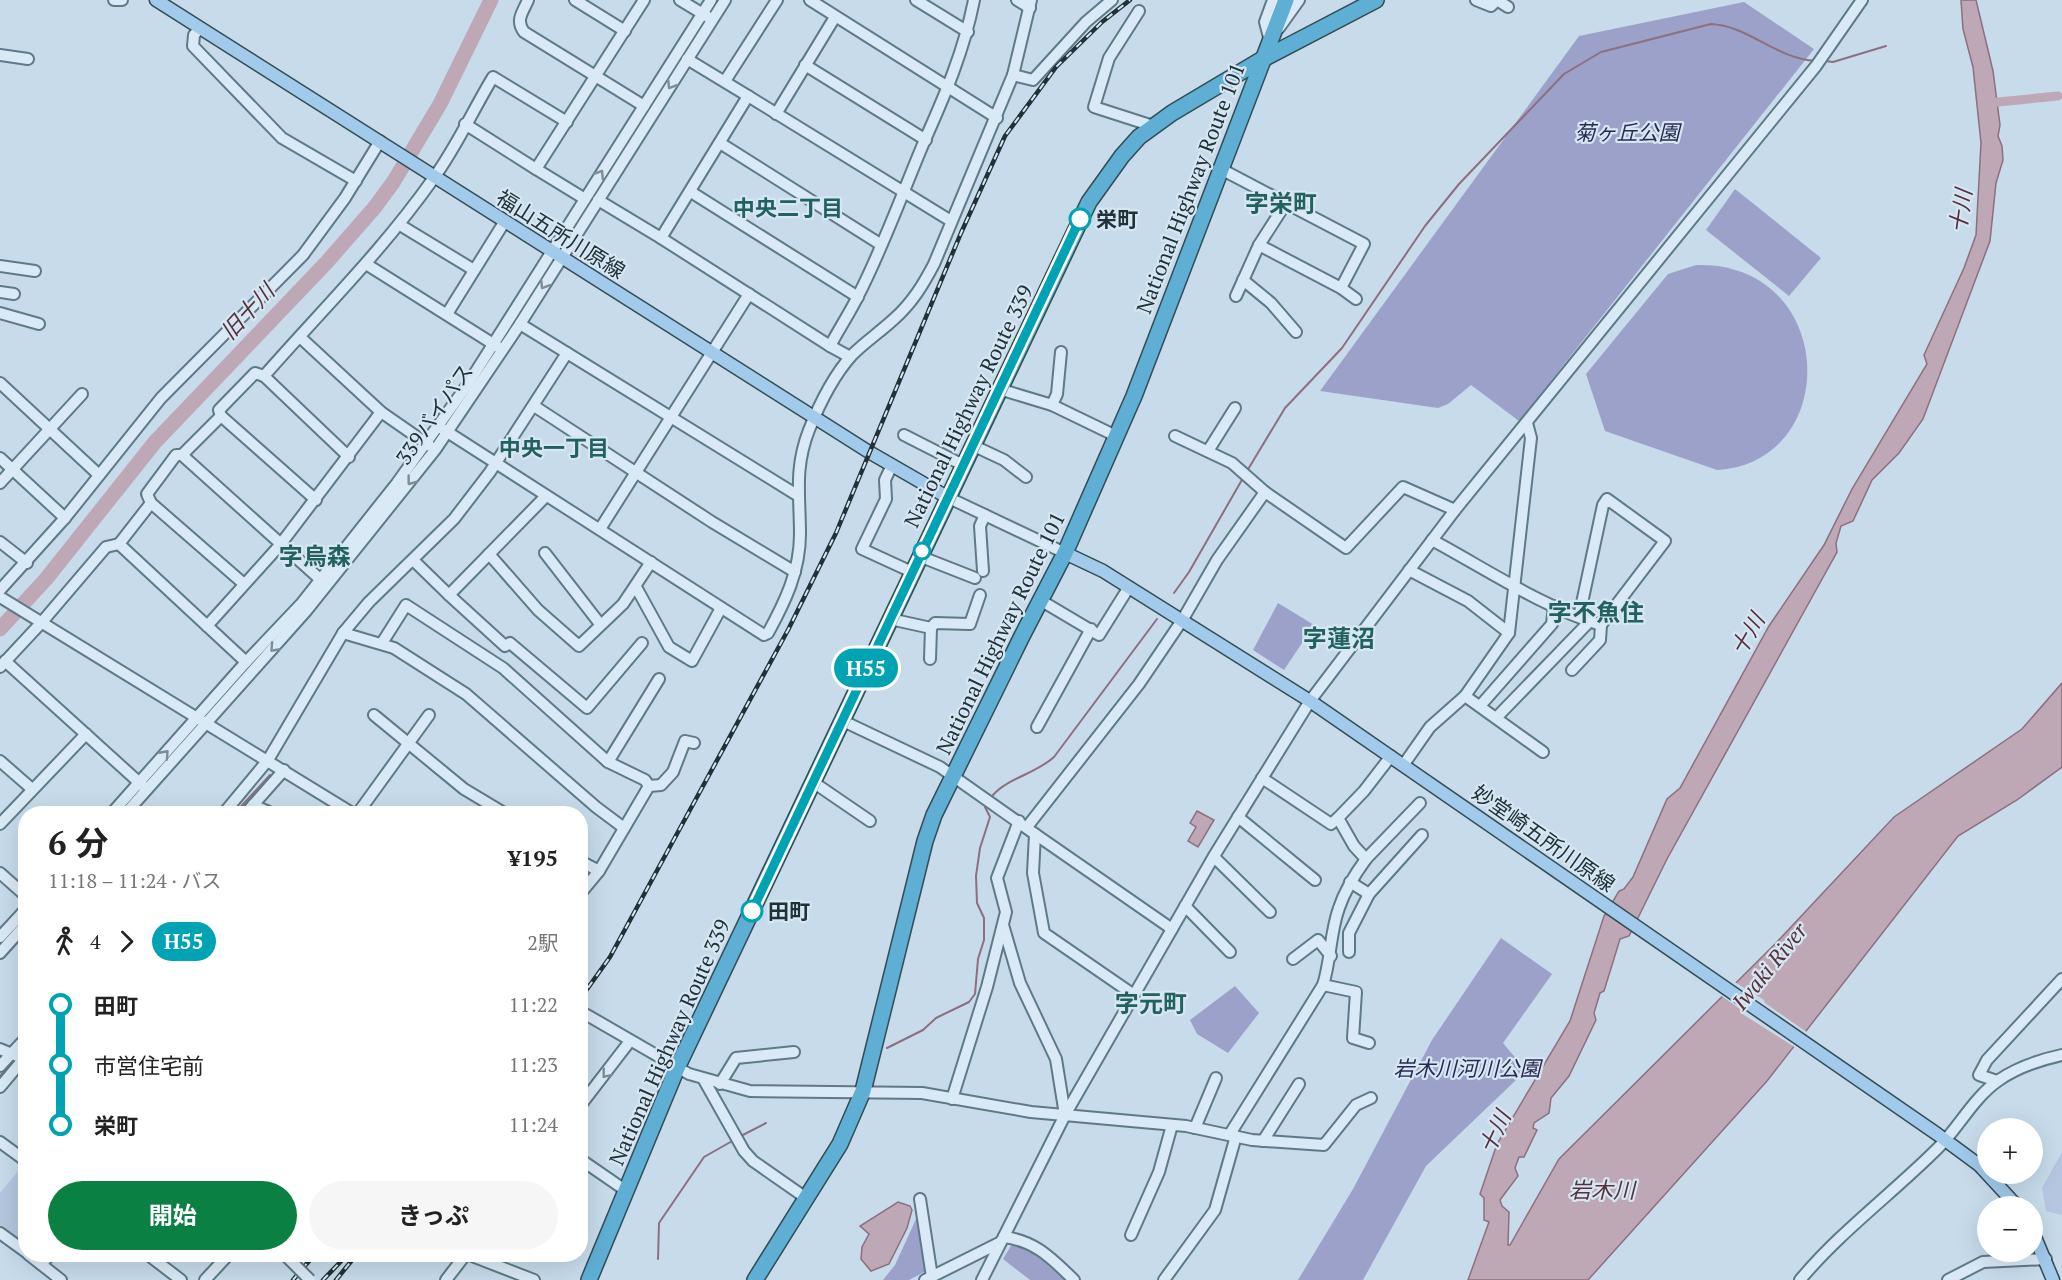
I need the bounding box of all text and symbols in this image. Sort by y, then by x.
street label: National Highway Route 101 [1129,59,1251,317]
one-way arrow [666,79,678,89]
park label: 菊ヶ丘公園 [1575,118,1682,146]
one-way arrow [593,170,605,180]
street label: 福山五所川原線 [491,183,631,285]
water label: 十川 [1943,185,1978,235]
district label: 字栄町 [1245,187,1317,219]
district label: 中央二丁目 [733,193,843,222]
place label: 栄町 [1096,205,1138,233]
marker: 栄町 [1069,208,1091,230]
water label: 旧十川 [214,276,281,345]
one-way arrow [539,279,551,289]
street label: National Highway Route 339 [897,280,1039,532]
street label: 339バイパス [389,358,479,470]
district label: 中央一丁目 [499,433,609,462]
one-way arrow [407,475,418,486]
street label: National Highway Route 101 [929,507,1071,759]
district label: 字烏森 [279,540,351,572]
unlabelled marker [913,542,931,560]
district label: 字不魚住 [1548,596,1644,628]
water label: 十川 [1723,606,1772,660]
district label: 字蓮沼 [1303,622,1375,654]
one-way arrow [270,641,281,652]
line badge: H55 [832,648,900,688]
text: H55 [846,654,886,682]
one-way arrow [158,750,169,761]
street label: 妙堂崎五所川原線 [1467,778,1621,898]
text: 6 分 [48,821,109,864]
text: ¥195 [508,843,558,872]
text: 11:18 – 11:24 · バス [48,867,222,894]
place label: 田町 [768,897,810,925]
marker: 田町 [741,900,763,922]
street label: National Highway Route 339 [602,915,736,1169]
water label: Iwaki River [1724,915,1814,1016]
icon: walk [48,925,81,958]
icon: forward [110,925,143,958]
text: H55 [164,927,204,955]
text: 4 [90,928,101,955]
text: 2駅 [527,929,558,956]
district label: 字元町 [1115,987,1187,1019]
text: 田町 [94,991,138,1020]
text: 11:22 [509,991,558,1018]
text: 市営住宅前 [94,1051,204,1080]
text: 11:23 [509,1051,558,1078]
park label: 岩木川河川公園 [1394,1054,1543,1082]
one-way arrow [602,1067,613,1078]
water label: 十川 [1472,1104,1517,1158]
text: 栄町 [94,1111,138,1140]
text: 11:24 [509,1111,558,1138]
map controls [1977,1118,2043,1262]
button: + [1977,1118,2043,1184]
water label: 岩木川 [1569,1175,1637,1204]
button: 開始 [48,1181,297,1250]
button: きっぷ [309,1181,558,1250]
button: − [1977,1196,2043,1262]

